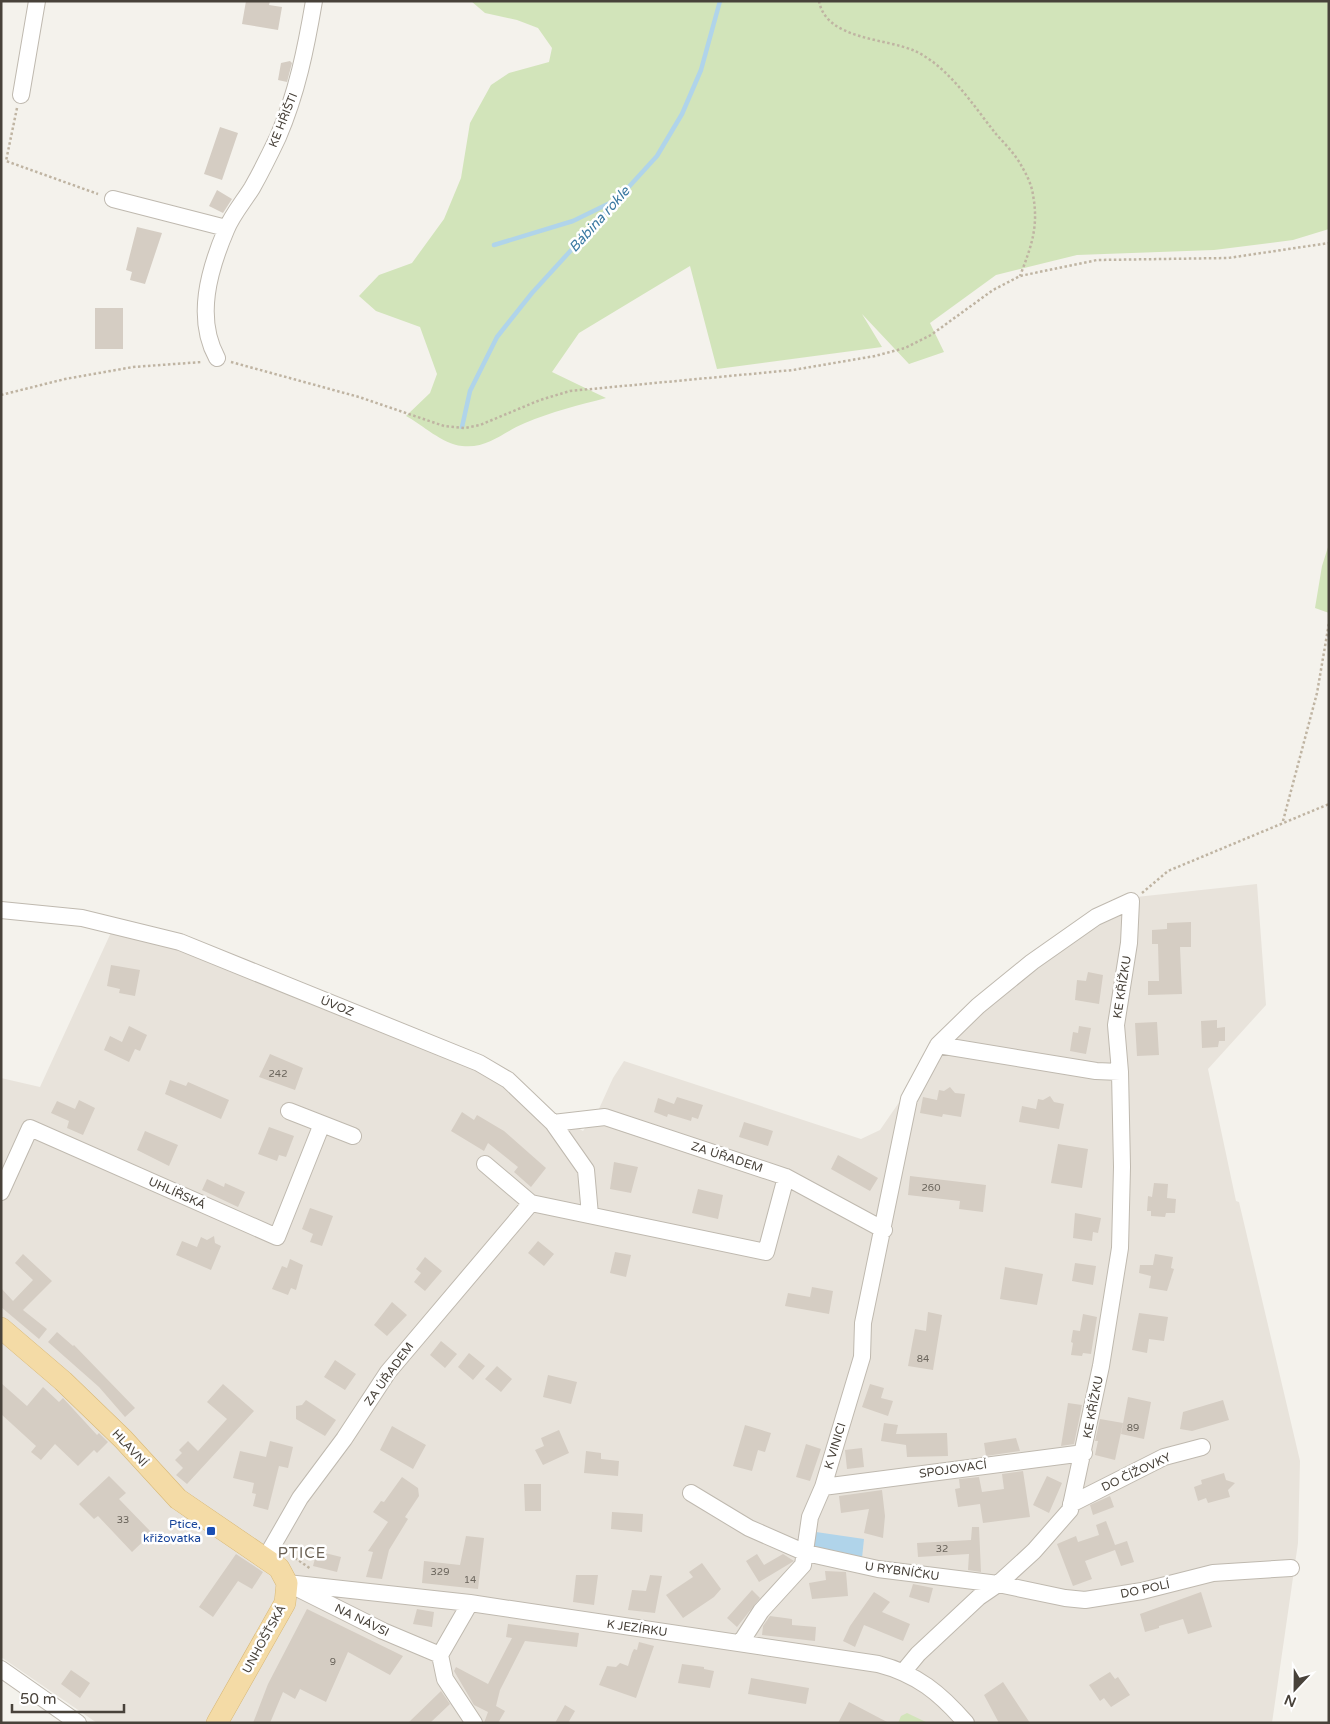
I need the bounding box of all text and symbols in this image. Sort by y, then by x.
street label: KE HŘIŠTI [266,91,300,149]
water label: Bábina rokle [565,182,634,256]
street label: KE KŘÍŽKU [1110,954,1134,1020]
street label: ÚVOZ [318,993,356,1019]
house number: 242 [269,1068,287,1080]
street label: ZA ÚŘADEM [689,1139,765,1175]
street label: UHLÍŘSKÁ [146,1174,208,1212]
house number: 260 [922,1182,940,1194]
street label: ZA ÚŘADEM [361,1340,417,1408]
house number: 84 [917,1353,929,1365]
street label: KE KŘÍŽKU [1080,1374,1106,1440]
street label: K VINICI [821,1421,849,1471]
house number: 89 [1127,1422,1139,1434]
street label: HLAVNÍ [109,1427,151,1469]
street label: DO ČÍŽOVKY [1099,1450,1173,1494]
street label: SPOJOVACÍ [918,1457,988,1481]
house number: 33 [117,1514,129,1526]
place label: Ptice, křižovatka [143,1517,201,1545]
marker: Ptice, křižovatka [205,1525,217,1537]
house number: 32 [936,1543,948,1555]
district label: PTICE [278,1544,326,1562]
street label: U RYBNÍČKU [864,1559,940,1583]
house number: 329 [431,1566,449,1578]
house number: 14 [464,1574,476,1586]
street label: DO POLÍ [1119,1577,1171,1601]
street label: NA NÁVSI [332,1601,392,1639]
street label: UNHOŠŤSKÁ [239,1602,289,1676]
street label: K JEZÍRKU [606,1617,668,1639]
house number: 9 [330,1656,336,1668]
north arrow [1270,1664,1320,1714]
scale bar [12,1682,125,1714]
text: 50 m [20,1690,57,1708]
text: N [1282,1691,1299,1711]

